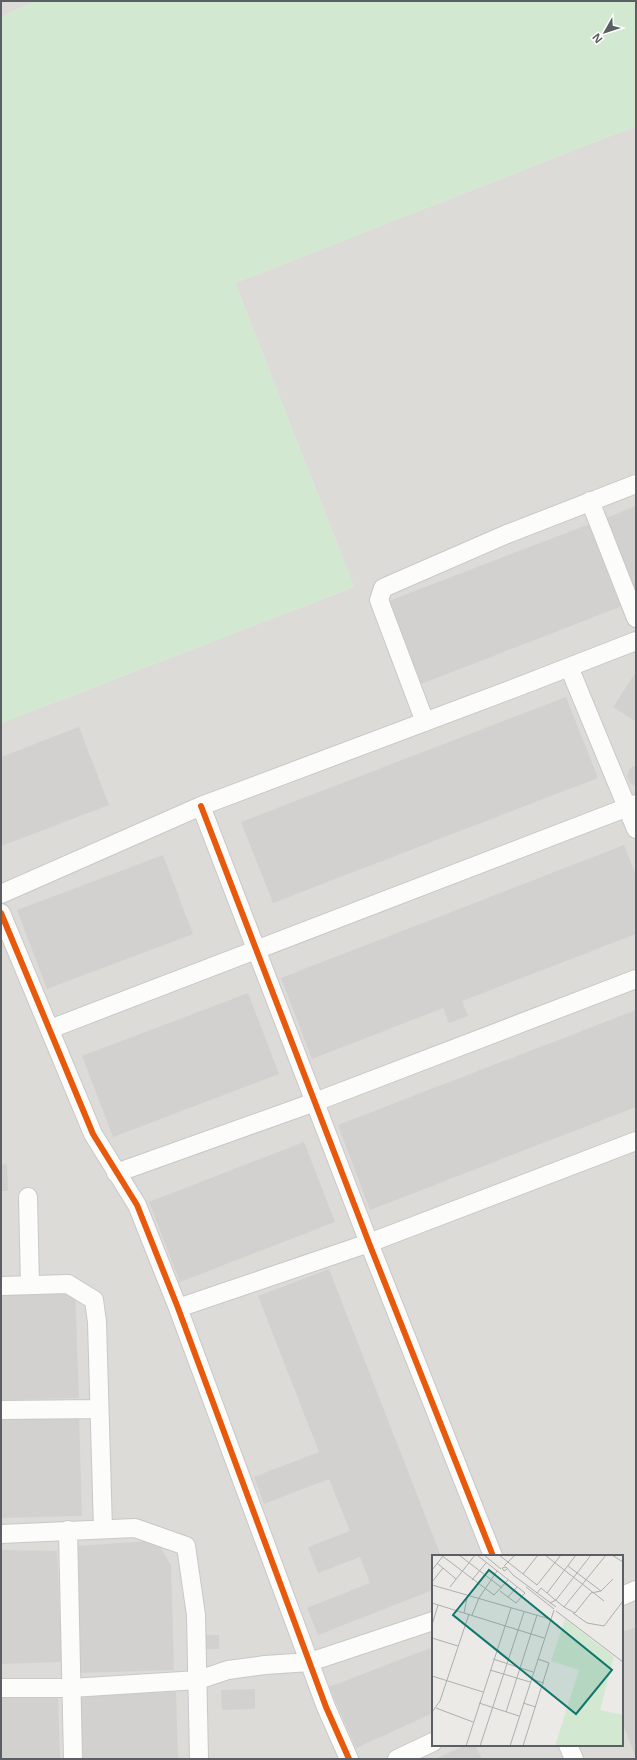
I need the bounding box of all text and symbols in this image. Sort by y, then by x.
north arrow [585,12,625,52]
text: N [588,30,605,47]
inset map [432,1555,623,1746]

